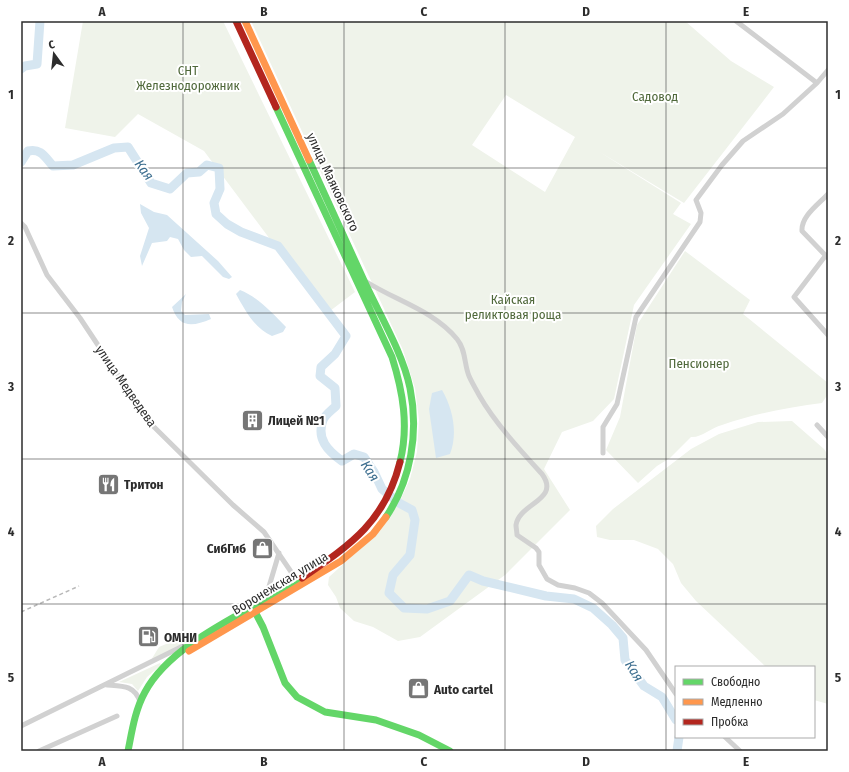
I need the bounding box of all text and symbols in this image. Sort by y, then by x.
text: A [97,4,106,19]
text: B [260,4,268,19]
text: C [421,4,428,19]
text: D [582,4,590,19]
text: E [743,4,749,19]
north arrow [34,34,74,74]
text: С [47,38,56,52]
park label: СНТ Железнодорожник [136,63,240,93]
text: 1 [8,87,14,102]
text: 1 [835,87,841,102]
park label: Садовод [632,89,678,104]
street label: улица Маяковского [304,130,362,234]
water label: Кая [131,156,157,184]
text: 2 [7,233,14,248]
text: 2 [834,233,841,248]
park label: Кайская реликтовая роща [465,292,561,322]
street label: улица Медведева [92,342,160,430]
park label: Пенсионер [669,356,730,371]
text: 3 [7,379,14,394]
text: 3 [834,379,841,394]
building icon: Лицей №1 [239,407,265,433]
place label: Лицей №1 [268,413,325,428]
water label: Кая [357,457,383,485]
restaurant icon: Тритон [95,471,121,497]
place label: Тритон [124,477,164,492]
text: 4 [8,524,15,539]
text: 4 [835,524,842,539]
shop icon: СибГиб [249,535,275,561]
place label: СибГиб [207,541,246,556]
street label: Воронежская улица [229,548,331,618]
fuel station icon: ОМНИ [136,624,162,650]
place label: ОМНИ [164,630,197,645]
water label: Кая [621,657,647,685]
legend [675,666,815,738]
text: 5 [8,670,14,685]
text: 5 [835,670,841,685]
text: Свободно [711,675,760,689]
shop icon: Auto cartel [405,676,431,702]
place label: Auto cartel [433,682,493,697]
text: Медленно [711,695,763,709]
text: Пробка [711,715,749,729]
text: A [97,754,106,769]
text: B [260,754,268,769]
text: C [421,754,428,769]
text: D [582,754,590,769]
text: E [743,754,749,769]

